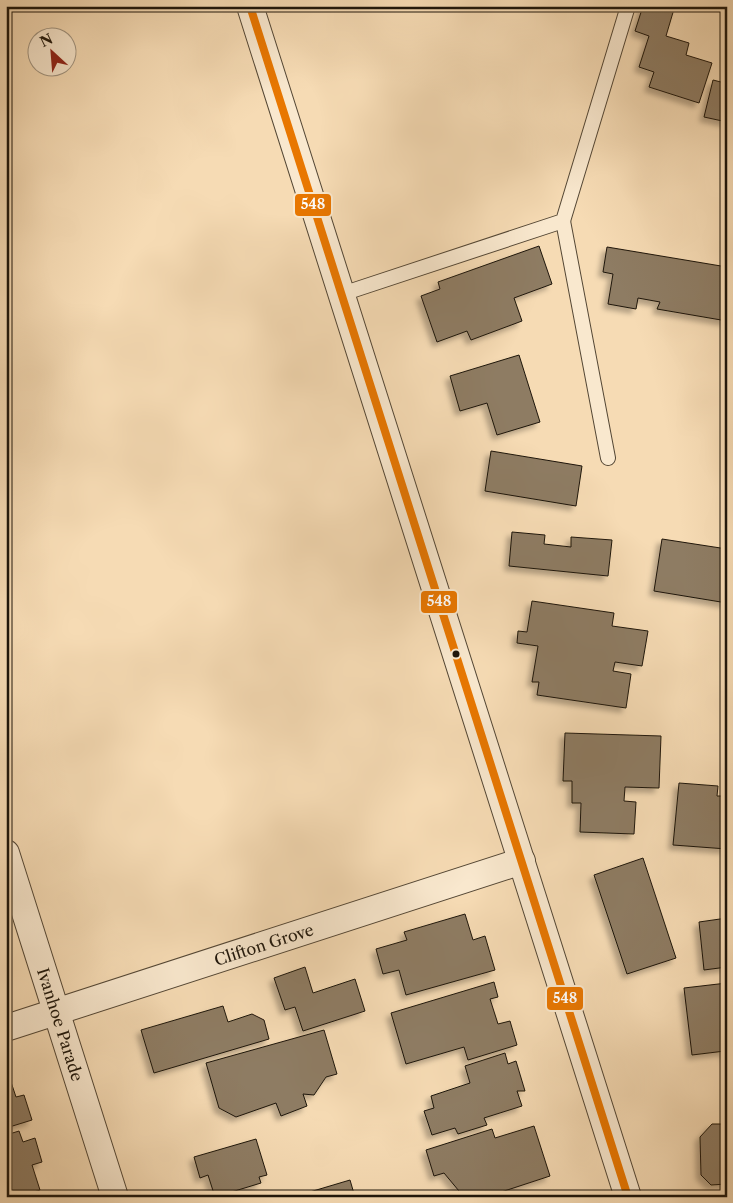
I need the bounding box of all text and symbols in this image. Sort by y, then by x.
north arrow [28,28,78,78]
text: N [37,30,56,51]
line badge: 548 [294,193,332,217]
text: 548 [301,195,325,213]
line badge: 548 [420,590,458,614]
text: 548 [427,592,451,610]
unlabelled marker [451,649,461,659]
street label: Clifton Grove [212,919,316,970]
street label: Ivanhoe Parade [33,965,88,1084]
line badge: 548 [546,986,584,1011]
text: 548 [553,989,577,1007]

